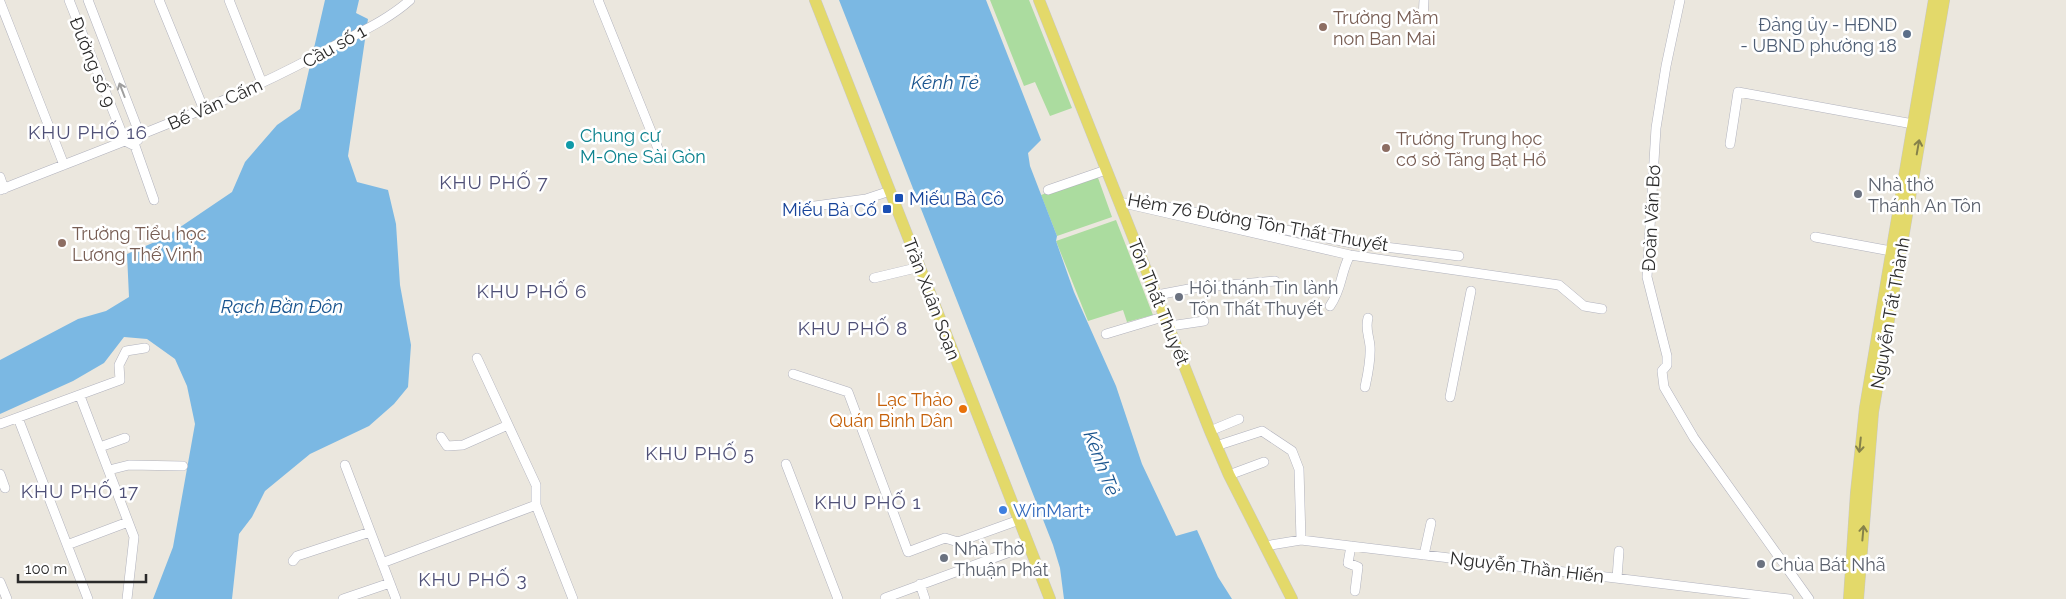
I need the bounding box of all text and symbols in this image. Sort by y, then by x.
place label: Trường Mầm non Ban Mai [1333,7,1438,49]
street label: Đường số 9 [65,14,121,110]
place label: Đảng ủy - HĐND - UBND phường 18 [1740,14,1897,56]
street label: Cầu số 1 [299,20,370,72]
marker: Trường Mầm non Ban Mai [1317,21,1329,33]
marker: Đảng ủy - HĐND - UBND phường 18 [1901,28,1913,40]
water label: Kênh Tẻ [911,71,979,93]
street label: Bế Văn Cấm [164,74,266,134]
one-way arrow [117,83,127,98]
district label: KHU PHỐ 16 [28,120,148,143]
place label: Chung cư M-One Sài Gòn [580,125,706,167]
place label: Trường Trung học cơ sở Tăng Bạt Hổ [1396,128,1546,170]
marker: Chung cư M-One Sài Gòn [564,139,576,151]
one-way arrow [1914,140,1924,156]
marker: Trường Trung học cơ sở Tăng Bạt Hổ [1380,142,1392,154]
street label: Đoàn Văn Bơ [1638,164,1664,272]
district label: KHU PHỐ 7 [439,170,549,193]
place label: Nhà thờ Thánh An Tôn [1868,174,1981,216]
place label: Miếu Bà Cô [909,188,1004,209]
marker: Nhà thờ Thánh An Tôn [1852,188,1864,200]
street label: Hẻm 76 Đường Tôn Thất Thuyết [1126,189,1390,255]
marker: Miếu Bà Cô [893,192,905,204]
place label: Miếu Bà Cố [782,199,877,220]
marker: Miếu Bà Cố [881,203,893,215]
place label: Trường Tiểu học Lương Thế Vinh [72,223,207,265]
street label: Trần Xuân Soạn [899,235,965,363]
street label: Tôn Thất Thuyết [1124,236,1194,368]
street label: Nguyễn Tất Thành [1866,236,1914,390]
marker: Trường Tiểu học Lương Thế Vinh [56,237,68,249]
place label: Hội thánh Tin lành Tôn Thất Thuyết [1189,277,1339,319]
district label: KHU PHỐ 6 [477,279,587,302]
marker: Hội thánh Tin lành Tôn Thất Thuyết [1173,291,1185,303]
water label: Rạch Bần Đôn [221,295,343,317]
district label: KHU PHỐ 8 [798,316,908,339]
place label: Lạc Thảo Quán Bình Dân [829,389,953,431]
marker: Lạc Thảo Quán Bình Dân [957,403,969,415]
water label: Kênh Tẻ [1080,427,1124,499]
one-way arrow [1855,437,1865,453]
district label: KHU PHỐ 5 [645,441,755,464]
district label: KHU PHỐ 17 [21,479,139,502]
district label: KHU PHỐ 1 [814,490,922,513]
place label: WinMart+ [1013,500,1092,521]
marker: WinMart+ [997,504,1009,516]
one-way arrow [1858,525,1868,541]
place label: Nhà Thờ Thuận Phát [954,538,1049,580]
street label: Nguyễn Thần Hiến [1449,547,1605,587]
scale bar [18,552,145,584]
marker: Nhà Thờ Thuận Phát [938,552,950,564]
place label: Chùa Bát Nhã [1771,554,1885,575]
marker: Chùa Bát Nhã [1755,558,1767,570]
text: 100 m [25,560,67,578]
district label: KHU PHỐ 3 [418,567,528,590]

